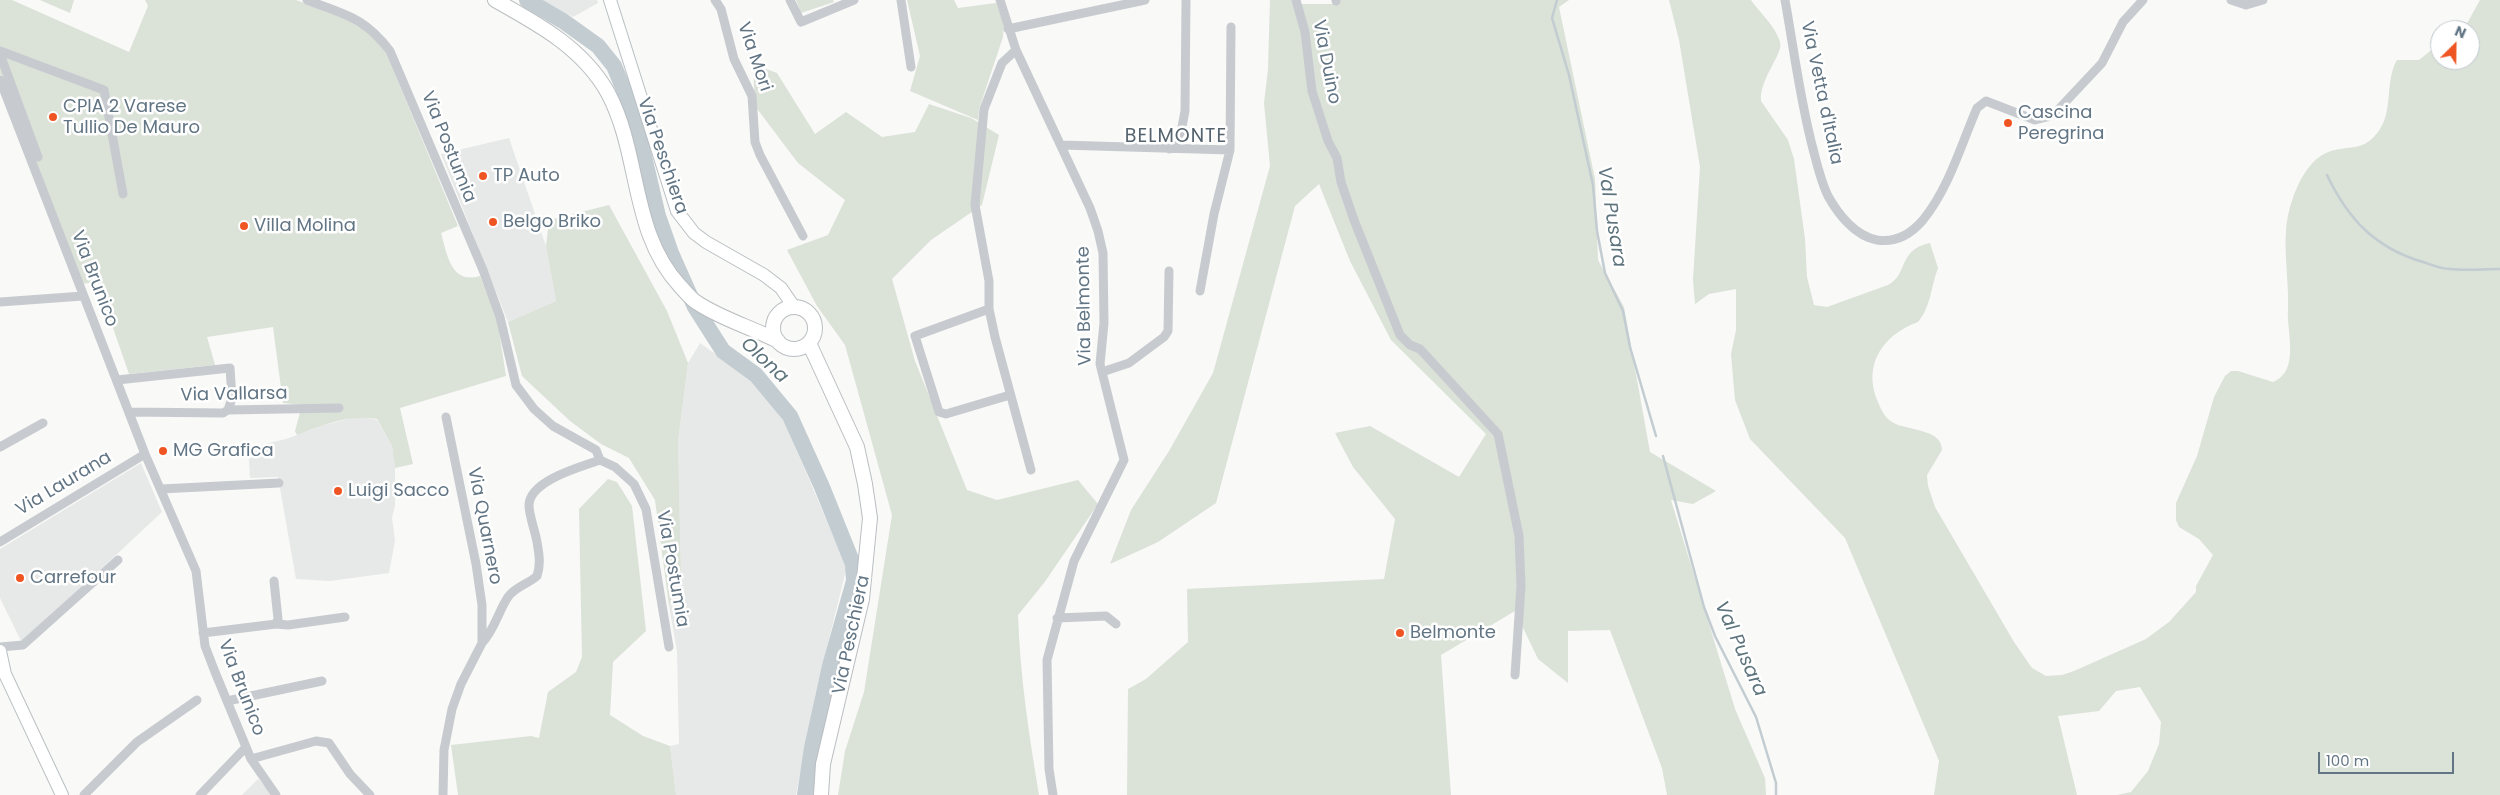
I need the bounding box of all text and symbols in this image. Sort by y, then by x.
street label: Via Duino [1307,18,1345,106]
street label: Via Vetta d'Italia [1795,19,1847,167]
street label: Via Mori [732,20,776,94]
north arrow [2430,20,2480,70]
text: N [2452,21,2469,43]
street label: Via Postumia [416,88,480,206]
street label: Via Peschiera [632,95,692,217]
place label: CPIA 2 Varese Tullio De Mauro [63,96,200,138]
place label: Cascina Peregrina [2018,102,2104,144]
marker: CPIA 2 Varese Tullio De Mauro [47,111,59,123]
marker: Cascina Peregrina [2002,117,2014,129]
district label: BELMONTE [1124,126,1228,148]
place label: TP Auto [493,165,560,187]
water label: Val Pusara [1592,165,1630,269]
marker: TP Auto [477,170,489,182]
place label: Belgo Briko [503,211,601,233]
place label: Villa Molina [254,215,356,237]
marker: Belgo Briko [487,216,499,228]
marker: Villa Molina [238,220,250,232]
street label: Via Brunico [66,228,122,330]
street label: Via Belmonte [1073,246,1097,366]
water label: Olona [735,333,793,389]
street label: Via Vallarsa [180,383,288,407]
place label: MG Grafica [173,440,274,462]
marker: MG Grafica [157,445,169,457]
street label: Via Laurana [12,447,116,521]
street label: Via Quarnero [462,465,506,587]
place label: Luigi Sacco [348,480,449,502]
marker: Luigi Sacco [332,485,344,497]
street label: Via Postumia [651,509,693,629]
place label: Carrefour [30,567,116,589]
marker: Carrefour [14,572,26,584]
street label: Via Peschiera [829,573,875,697]
water label: Val Pusara [1709,598,1771,700]
place label: Belmonte [1410,622,1496,644]
marker: Belmonte [1394,627,1406,639]
street label: Via Brunico [213,637,269,739]
scale bar [2320,742,2456,774]
text: 100 m [2326,750,2369,771]

